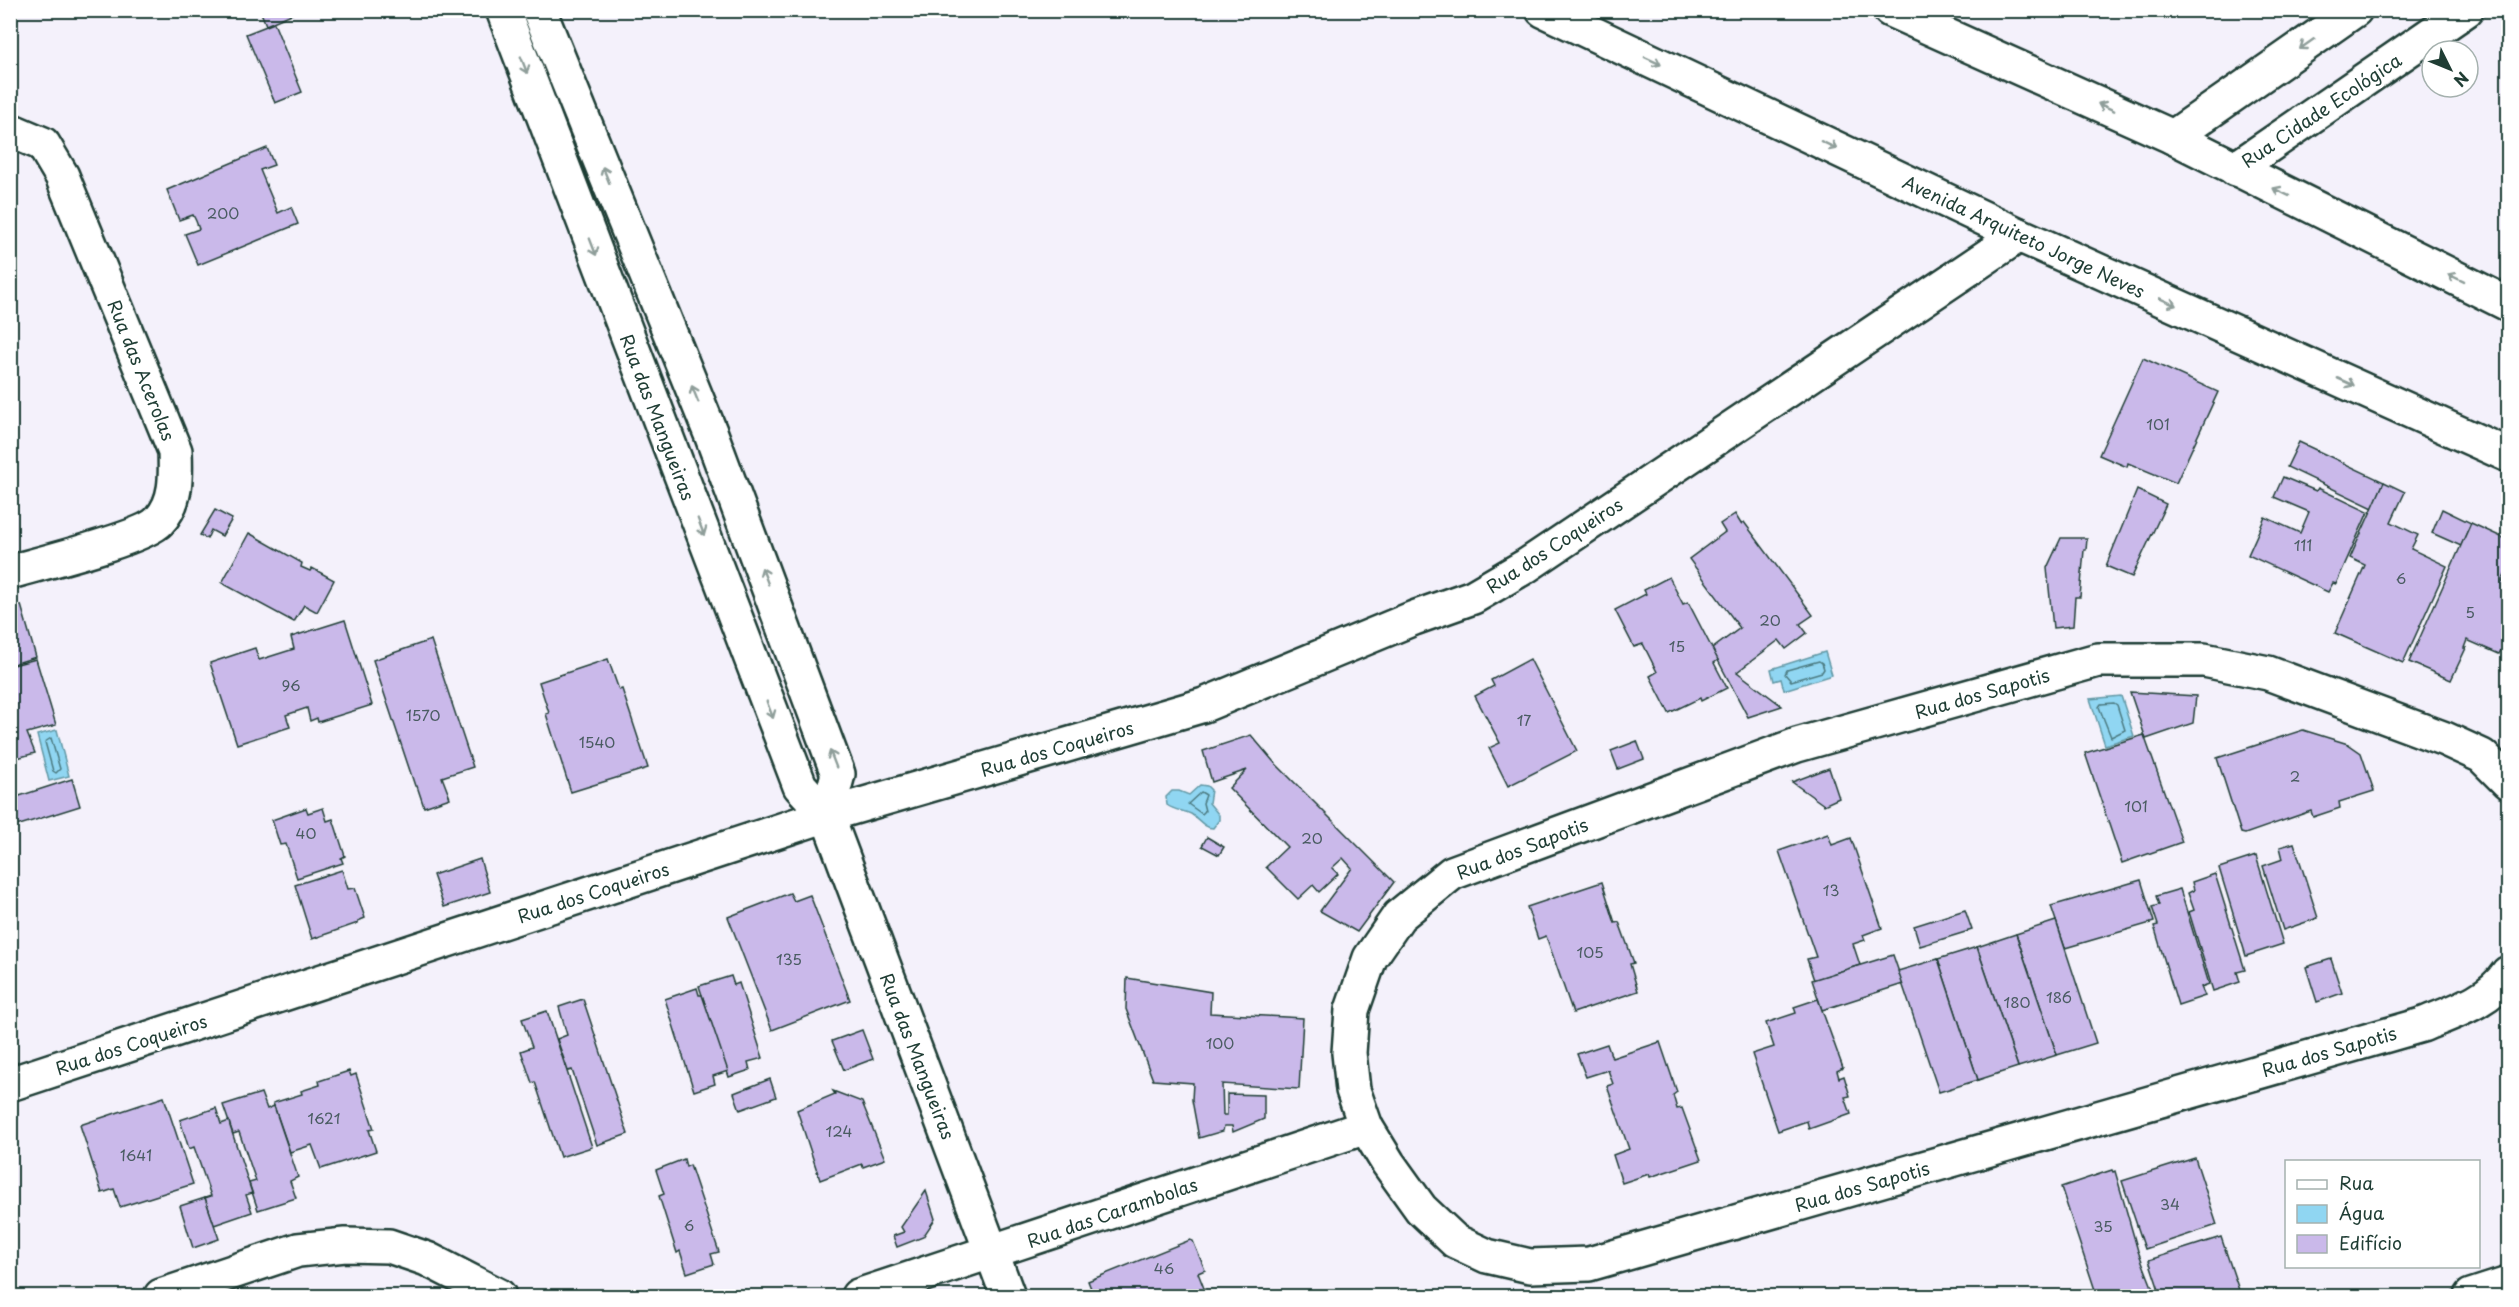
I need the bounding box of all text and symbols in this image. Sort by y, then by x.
one-way arrow [2300,38,2316,50]
north arrow [2420,39,2480,99]
street label: Rua Cidade Ecológica [2235,46,2407,174]
one-way arrow [519,55,530,74]
one-way arrow [1644,56,1662,68]
text: N [2449,67,2475,93]
one-way arrow [2097,101,2115,112]
one-way arrow [1820,139,1838,151]
one-way arrow [600,166,611,184]
street label: Avenida Arquiteto Jorge Neves [1898,168,2150,304]
one-way arrow [2273,185,2291,197]
house number: 200 [207,201,239,224]
one-way arrow [589,237,600,256]
one-way arrow [2448,272,2465,284]
street label: Rua das Acerolas [101,295,183,445]
one-way arrow [2158,296,2176,308]
street label: Rua das Mangueiras [614,330,702,504]
one-way arrow [2336,377,2354,388]
one-way arrow [689,386,700,404]
house number: 101 [2146,412,2170,435]
street label: Rua dos Coqueiros [1480,491,1628,599]
one-way arrow [696,518,707,536]
house number: 111 [2294,533,2312,556]
house number: 6 [2396,566,2406,589]
one-way arrow [758,568,769,586]
house number: 5 [2465,600,2475,623]
house number: 20 [1759,608,1781,631]
house number: 15 [1669,634,1685,657]
street label: Rua dos Sapotis [1911,661,2053,725]
house number: 96 [282,673,301,696]
one-way arrow [766,700,777,718]
house number: 1570 [406,703,440,726]
house number: 17 [1517,708,1531,731]
street label: Rua dos Coqueiros [977,713,1137,783]
house number: 1540 [579,730,615,753]
one-way arrow [827,750,838,769]
house number: 2 [2290,764,2300,787]
house number: 101 [2124,794,2148,817]
street label: Rua dos Sapotis [1452,810,1592,886]
house number: 40 [296,821,316,844]
house number: 20 [1301,826,1323,849]
street label: Rua dos Coqueiros [514,855,672,929]
house number: 13 [1823,878,1839,901]
house number: 105 [1576,940,1604,963]
house number: 135 [776,947,802,970]
street label: Rua das Mangueiras [874,969,962,1143]
house number: 186 [2046,985,2072,1008]
house number: 180 [2003,990,2031,1013]
street label: Rua dos Coqueiros [52,1007,210,1081]
street label: Rua dos Sapotis [2258,1019,2400,1083]
house number: 100 [1206,1031,1234,1054]
house number: 1621 [308,1106,340,1129]
house number: 124 [826,1119,853,1142]
house number: 1641 [120,1143,152,1166]
street label: Rua dos Sapotis [1791,1154,1933,1218]
legend [2285,1160,2480,1268]
text: Rua [2339,1169,2374,1196]
street label: Rua das Carambolas [1023,1170,1201,1254]
house number: 34 [2160,1192,2180,1215]
text: Água [2339,1199,2385,1226]
house number: 6 [684,1213,694,1236]
house number: 35 [2093,1214,2113,1237]
text: Edifício [2339,1229,2402,1256]
house number: 46 [1154,1256,1174,1279]

